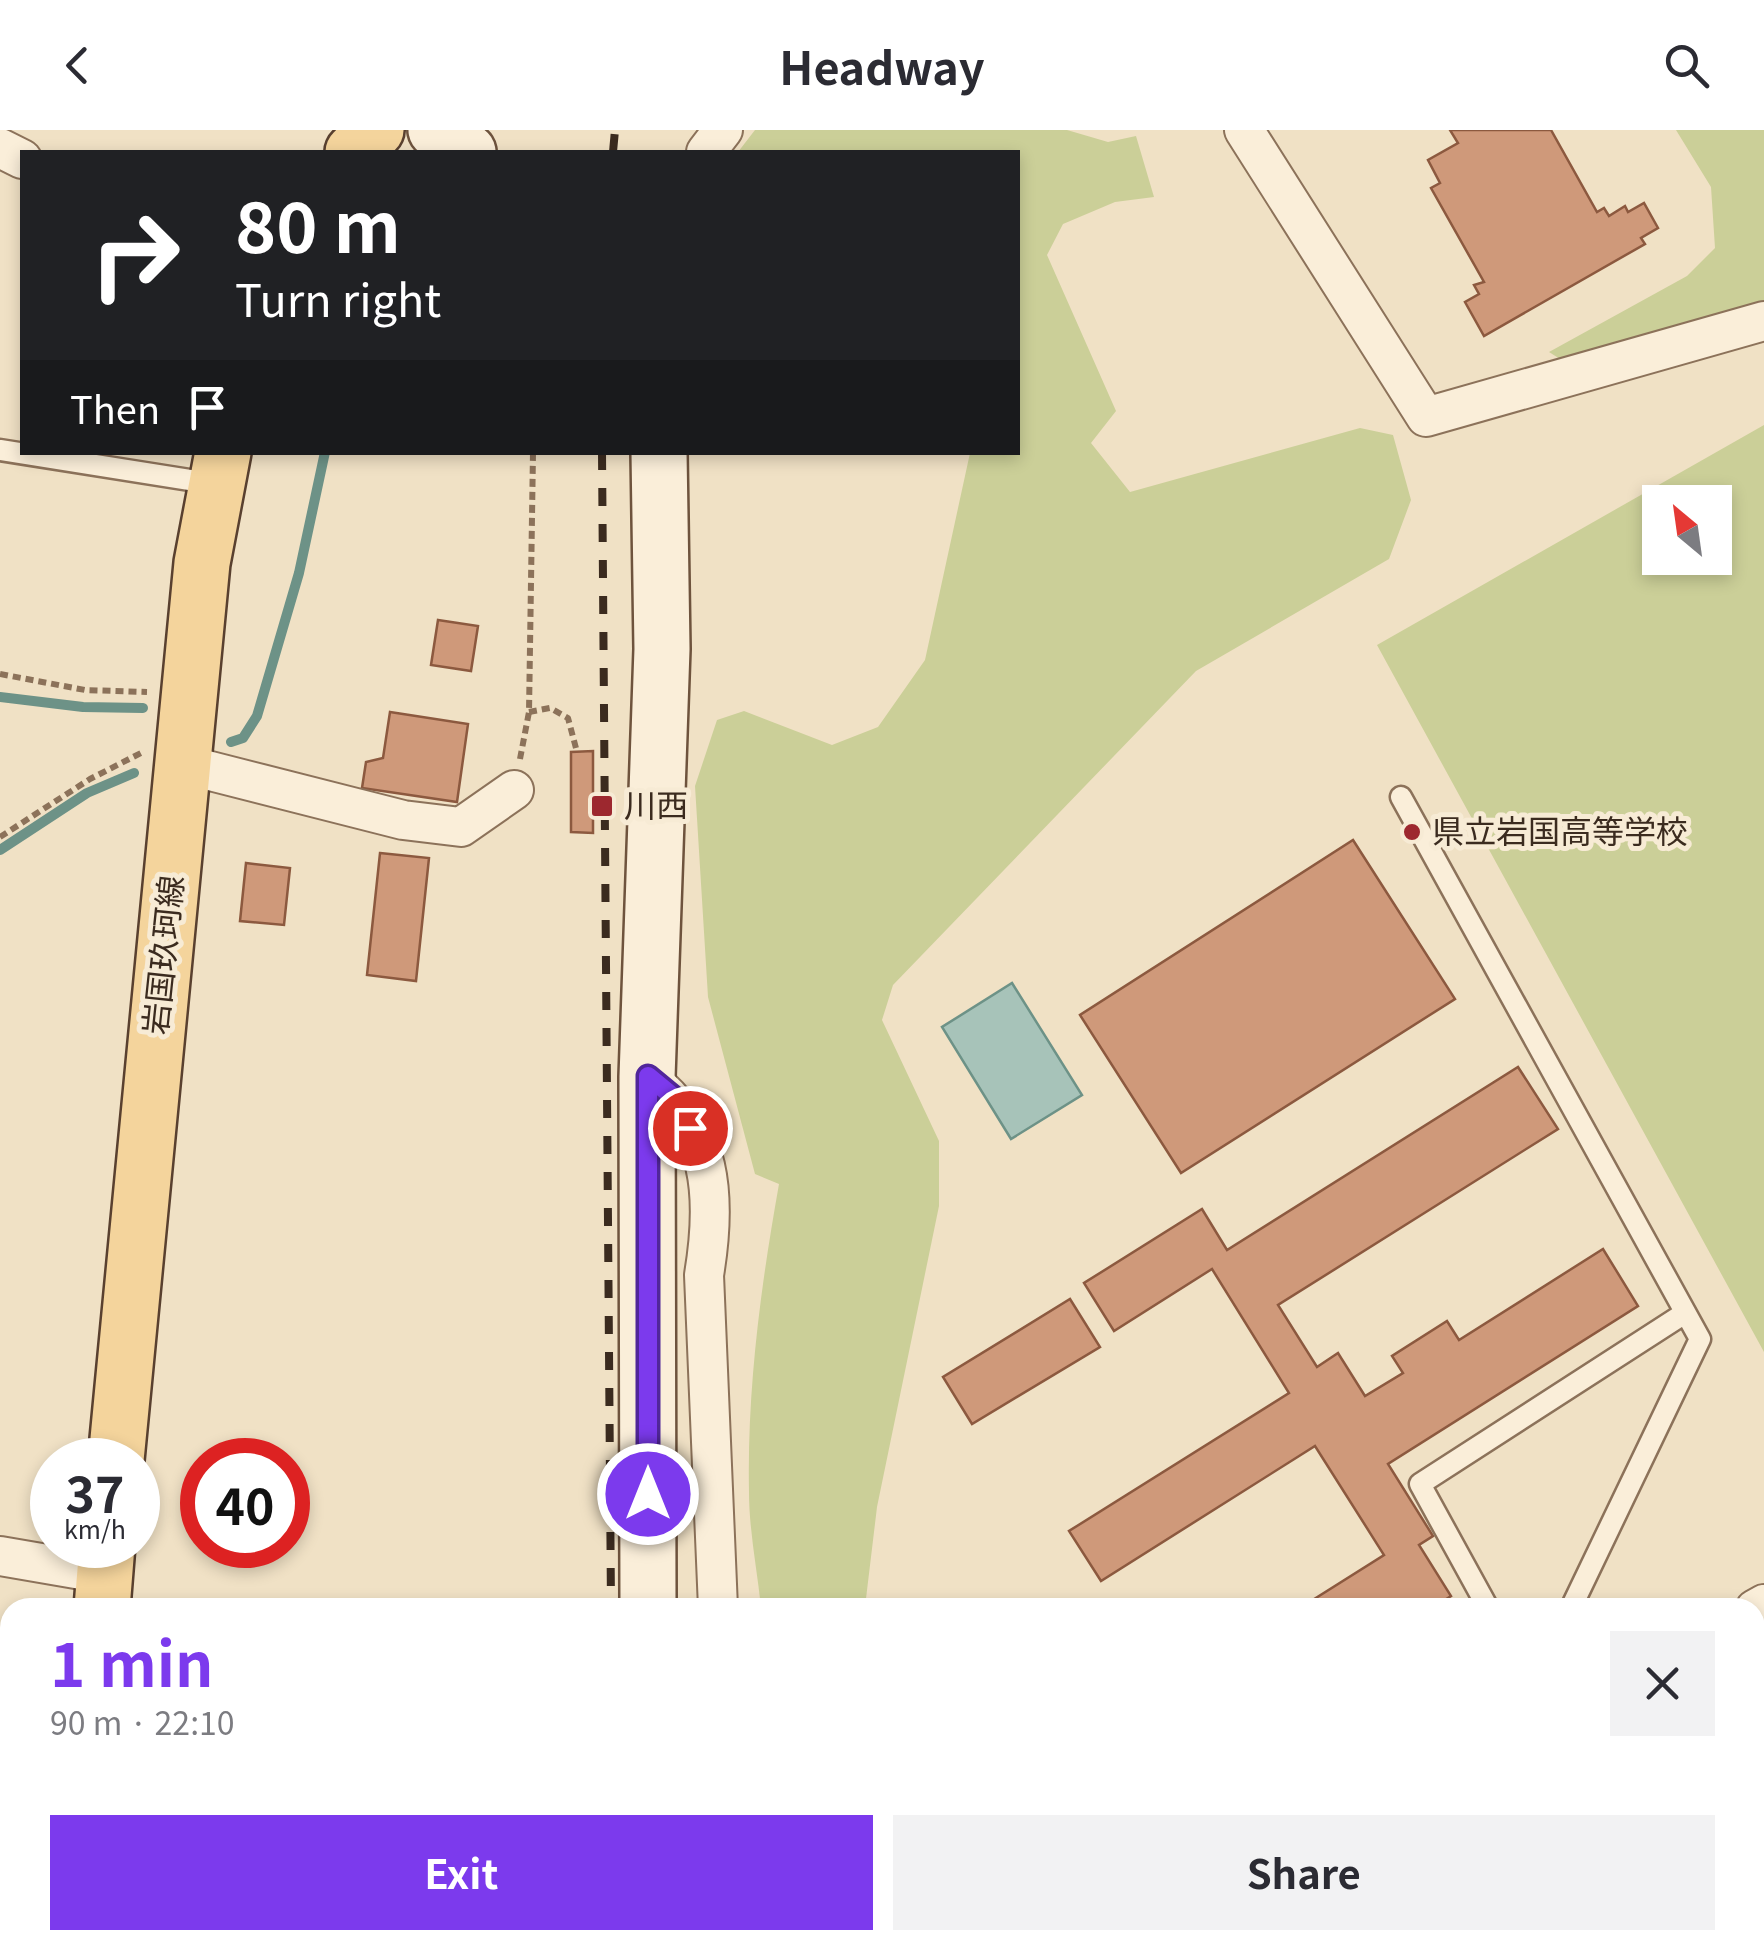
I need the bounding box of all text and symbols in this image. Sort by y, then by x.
text: Headway [779,33,985,98]
icon: back [50,38,105,93]
icon: search [1659,38,1714,93]
text: 80 m [235,172,401,273]
icon: right [70,190,200,320]
text: Turn right [235,265,441,330]
text: Then [70,380,160,435]
icon: arrive [180,380,235,435]
north arrow [1642,485,1732,575]
map controls [1642,485,1732,575]
place label: 川西 [624,780,688,826]
marker: 川西 [589,793,615,819]
place label: 県立岩国高等学校 [1432,806,1688,852]
marker: 県立岩国高等学校 [1401,821,1423,843]
street label: 岩国玖珂線 [130,873,192,1037]
pin [648,1086,733,1171]
icon: arrive [663,1101,718,1156]
speed limit sign: 40 [180,1438,310,1568]
position arrow [596,1442,700,1546]
text: 37 [66,1455,125,1527]
text: km/h [64,1510,126,1546]
text: 1 min [50,1617,214,1704]
button: close [1610,1631,1715,1736]
text: 90 m · 22:10 [50,1698,235,1744]
button: Exit [50,1815,873,1930]
button: Share [893,1815,1715,1930]

